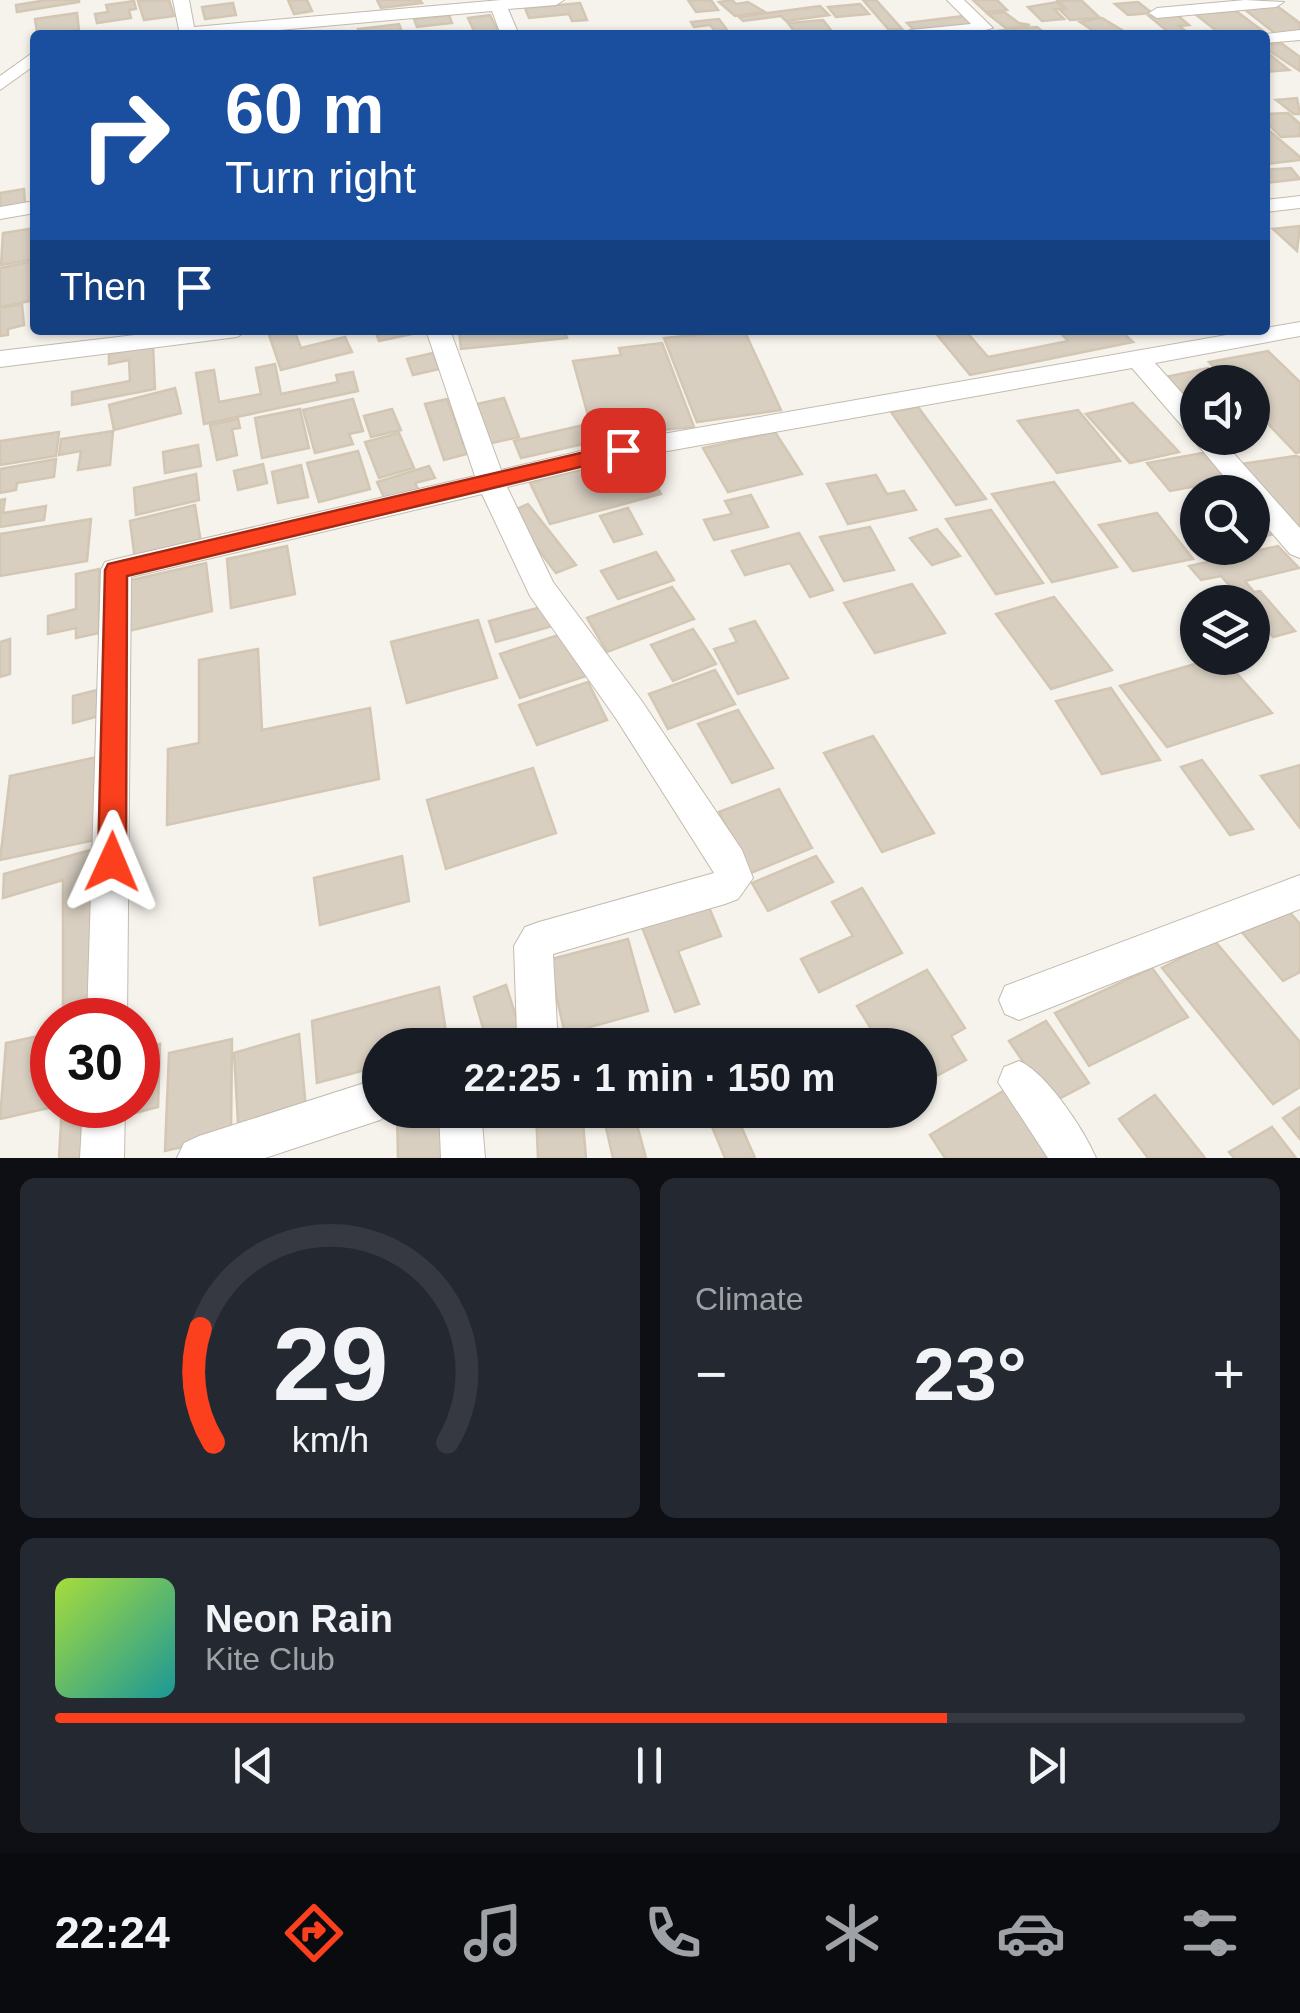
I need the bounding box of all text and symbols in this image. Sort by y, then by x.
icon: right [60,70,190,200]
text: 60 m [225,70,385,148]
text: Turn right [225,152,416,203]
icon: arrive [167,260,222,315]
text: Then [60,266,147,308]
map controls [1180,365,1270,675]
button: sound [1180,365,1270,455]
pin [581,408,666,493]
icon: arrive [596,423,651,478]
button: search [1180,475,1270,565]
button: layers [1180,585,1270,675]
position arrow [60,810,164,914]
speed limit sign: 30 [30,998,160,1128]
text: 22:25 · 1 min · 150 m [464,1057,835,1099]
text: Climate [695,1281,803,1317]
text: 29 [272,1306,388,1422]
text: 23° [913,1332,1027,1416]
text: − [695,1343,727,1405]
text: + [1213,1343,1245,1405]
text: km/h [291,1420,369,1460]
text: Neon Rain [205,1598,393,1640]
text: Kite Club [205,1641,335,1677]
icon: previous [226,1738,281,1793]
icon: pause [622,1738,677,1793]
icon: next [1019,1738,1074,1793]
icon: directions [279,1898,349,1968]
icon: music [458,1898,528,1968]
icon: phone [638,1898,708,1968]
icon: climate [817,1898,887,1968]
icon: car [996,1898,1066,1968]
icon: filters [1175,1898,1245,1968]
text: 22:24 [55,1907,170,1958]

